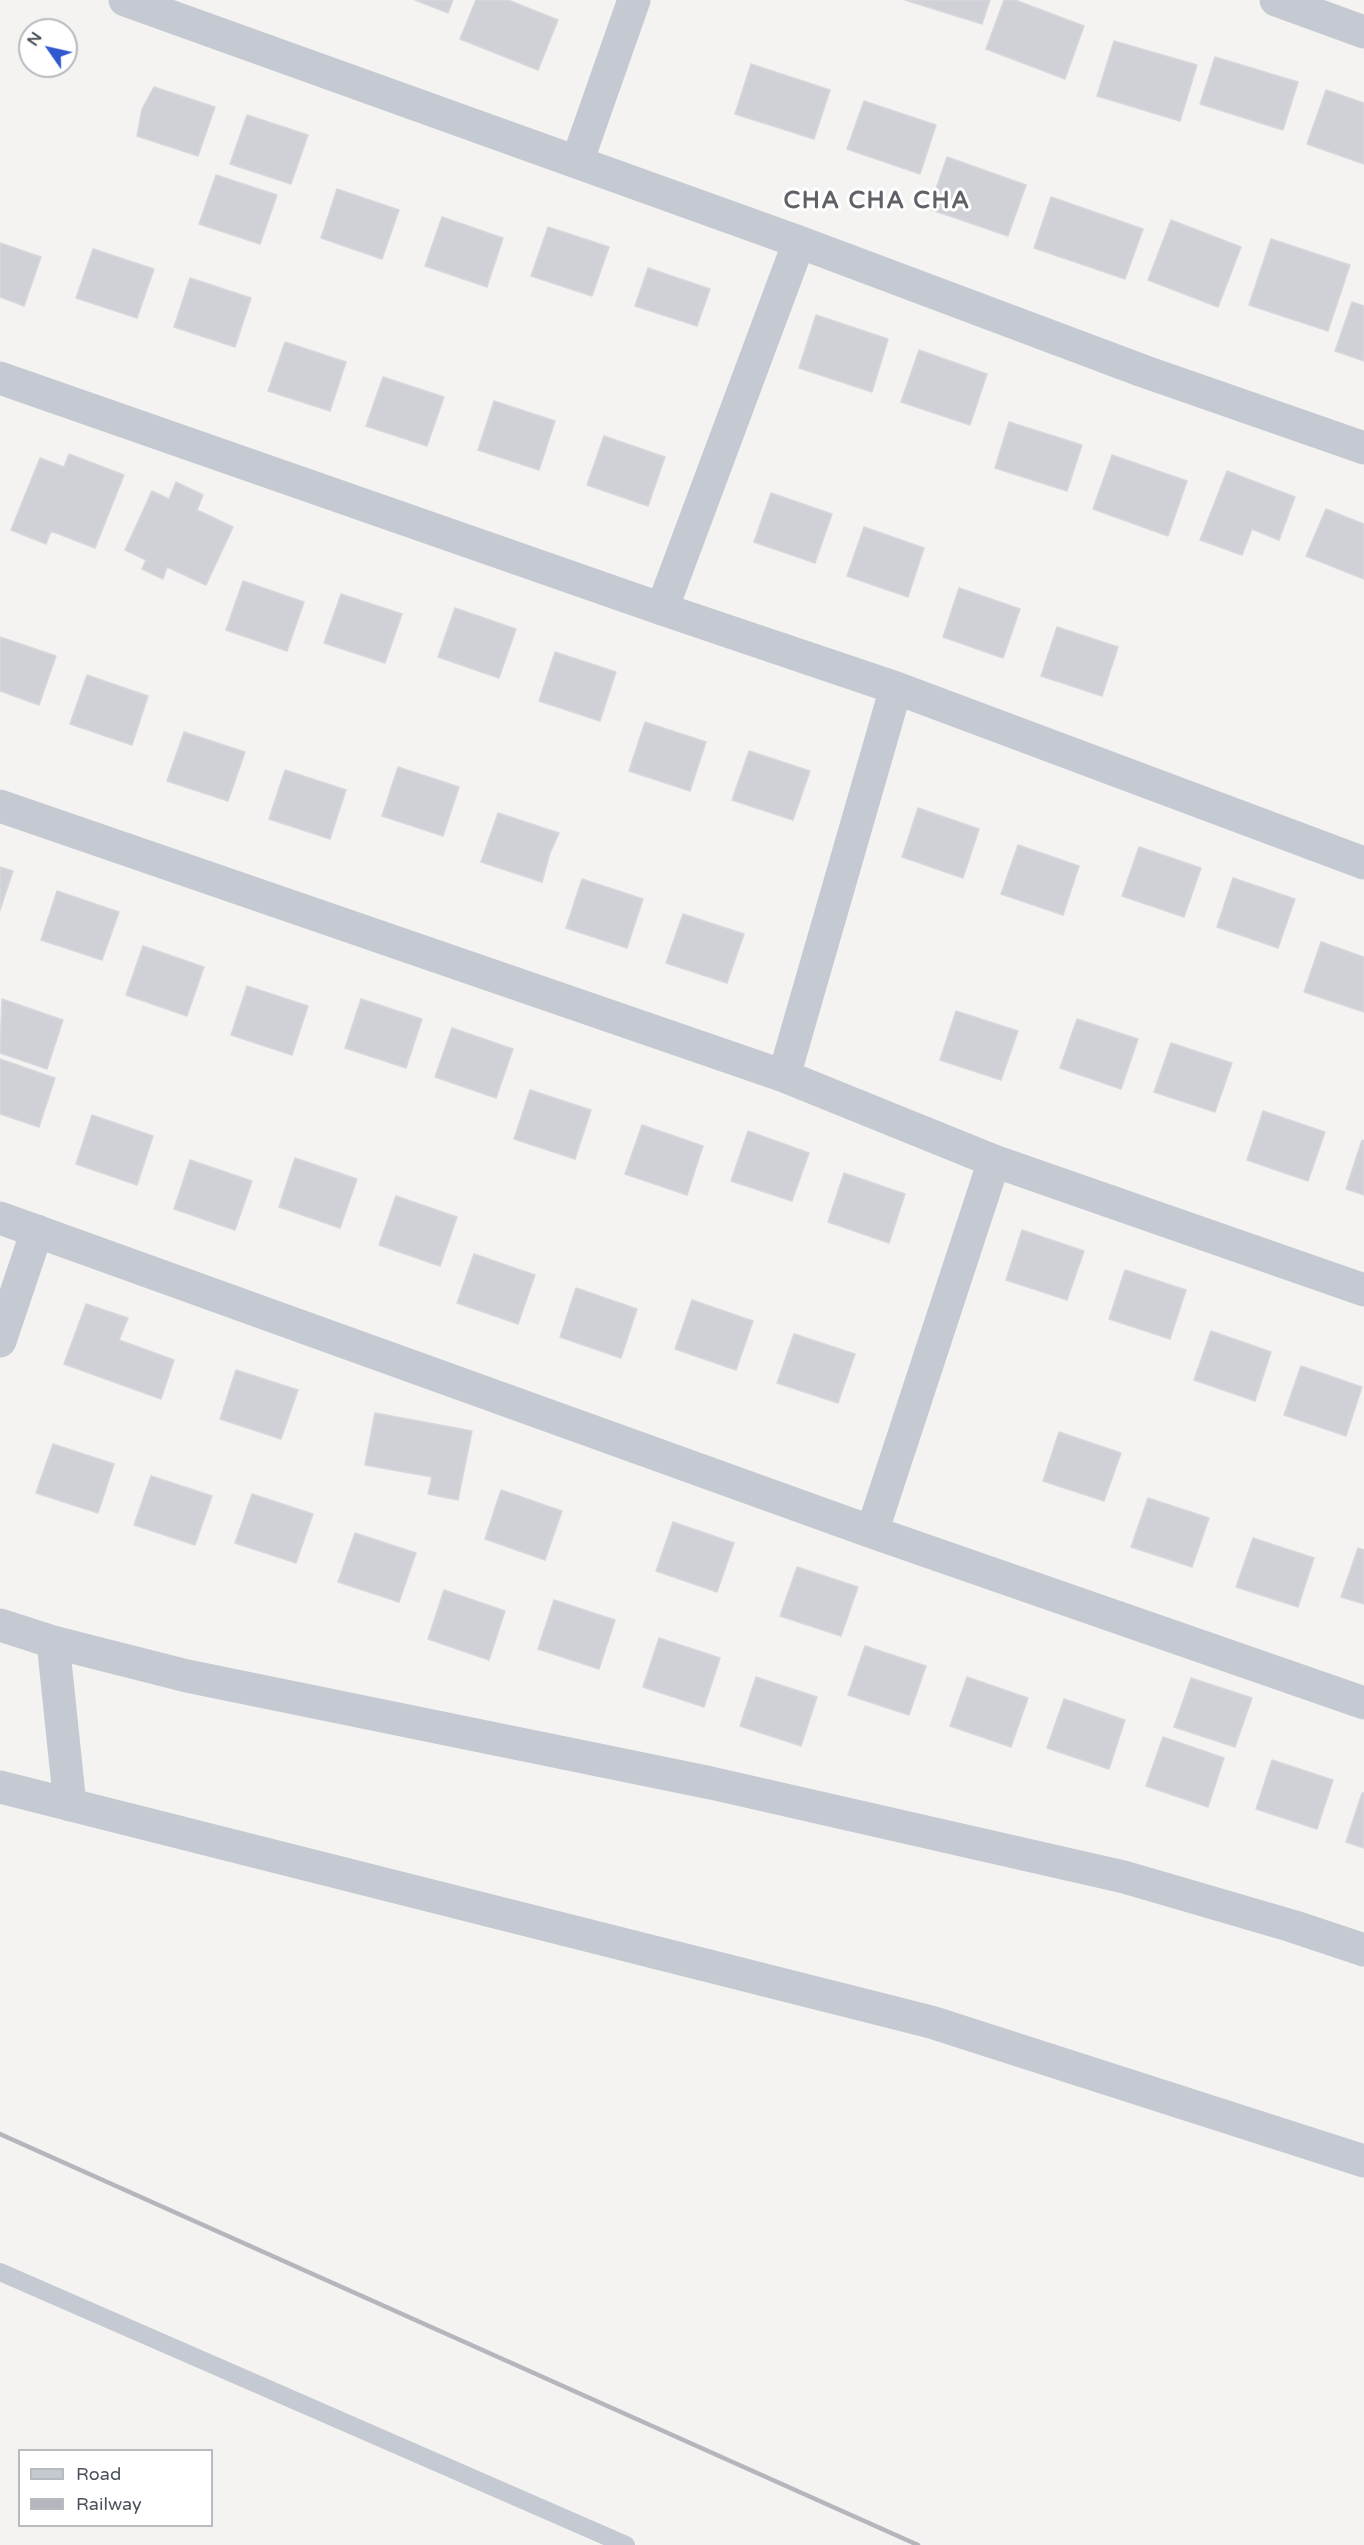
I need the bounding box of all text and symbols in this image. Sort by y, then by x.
north arrow [18,18,78,78]
text: N [23,28,47,50]
district label: CHA CHA CHA [783,188,971,216]
legend [18,2449,213,2527]
text: Road [76,2463,121,2485]
text: Railway [76,2493,142,2515]

